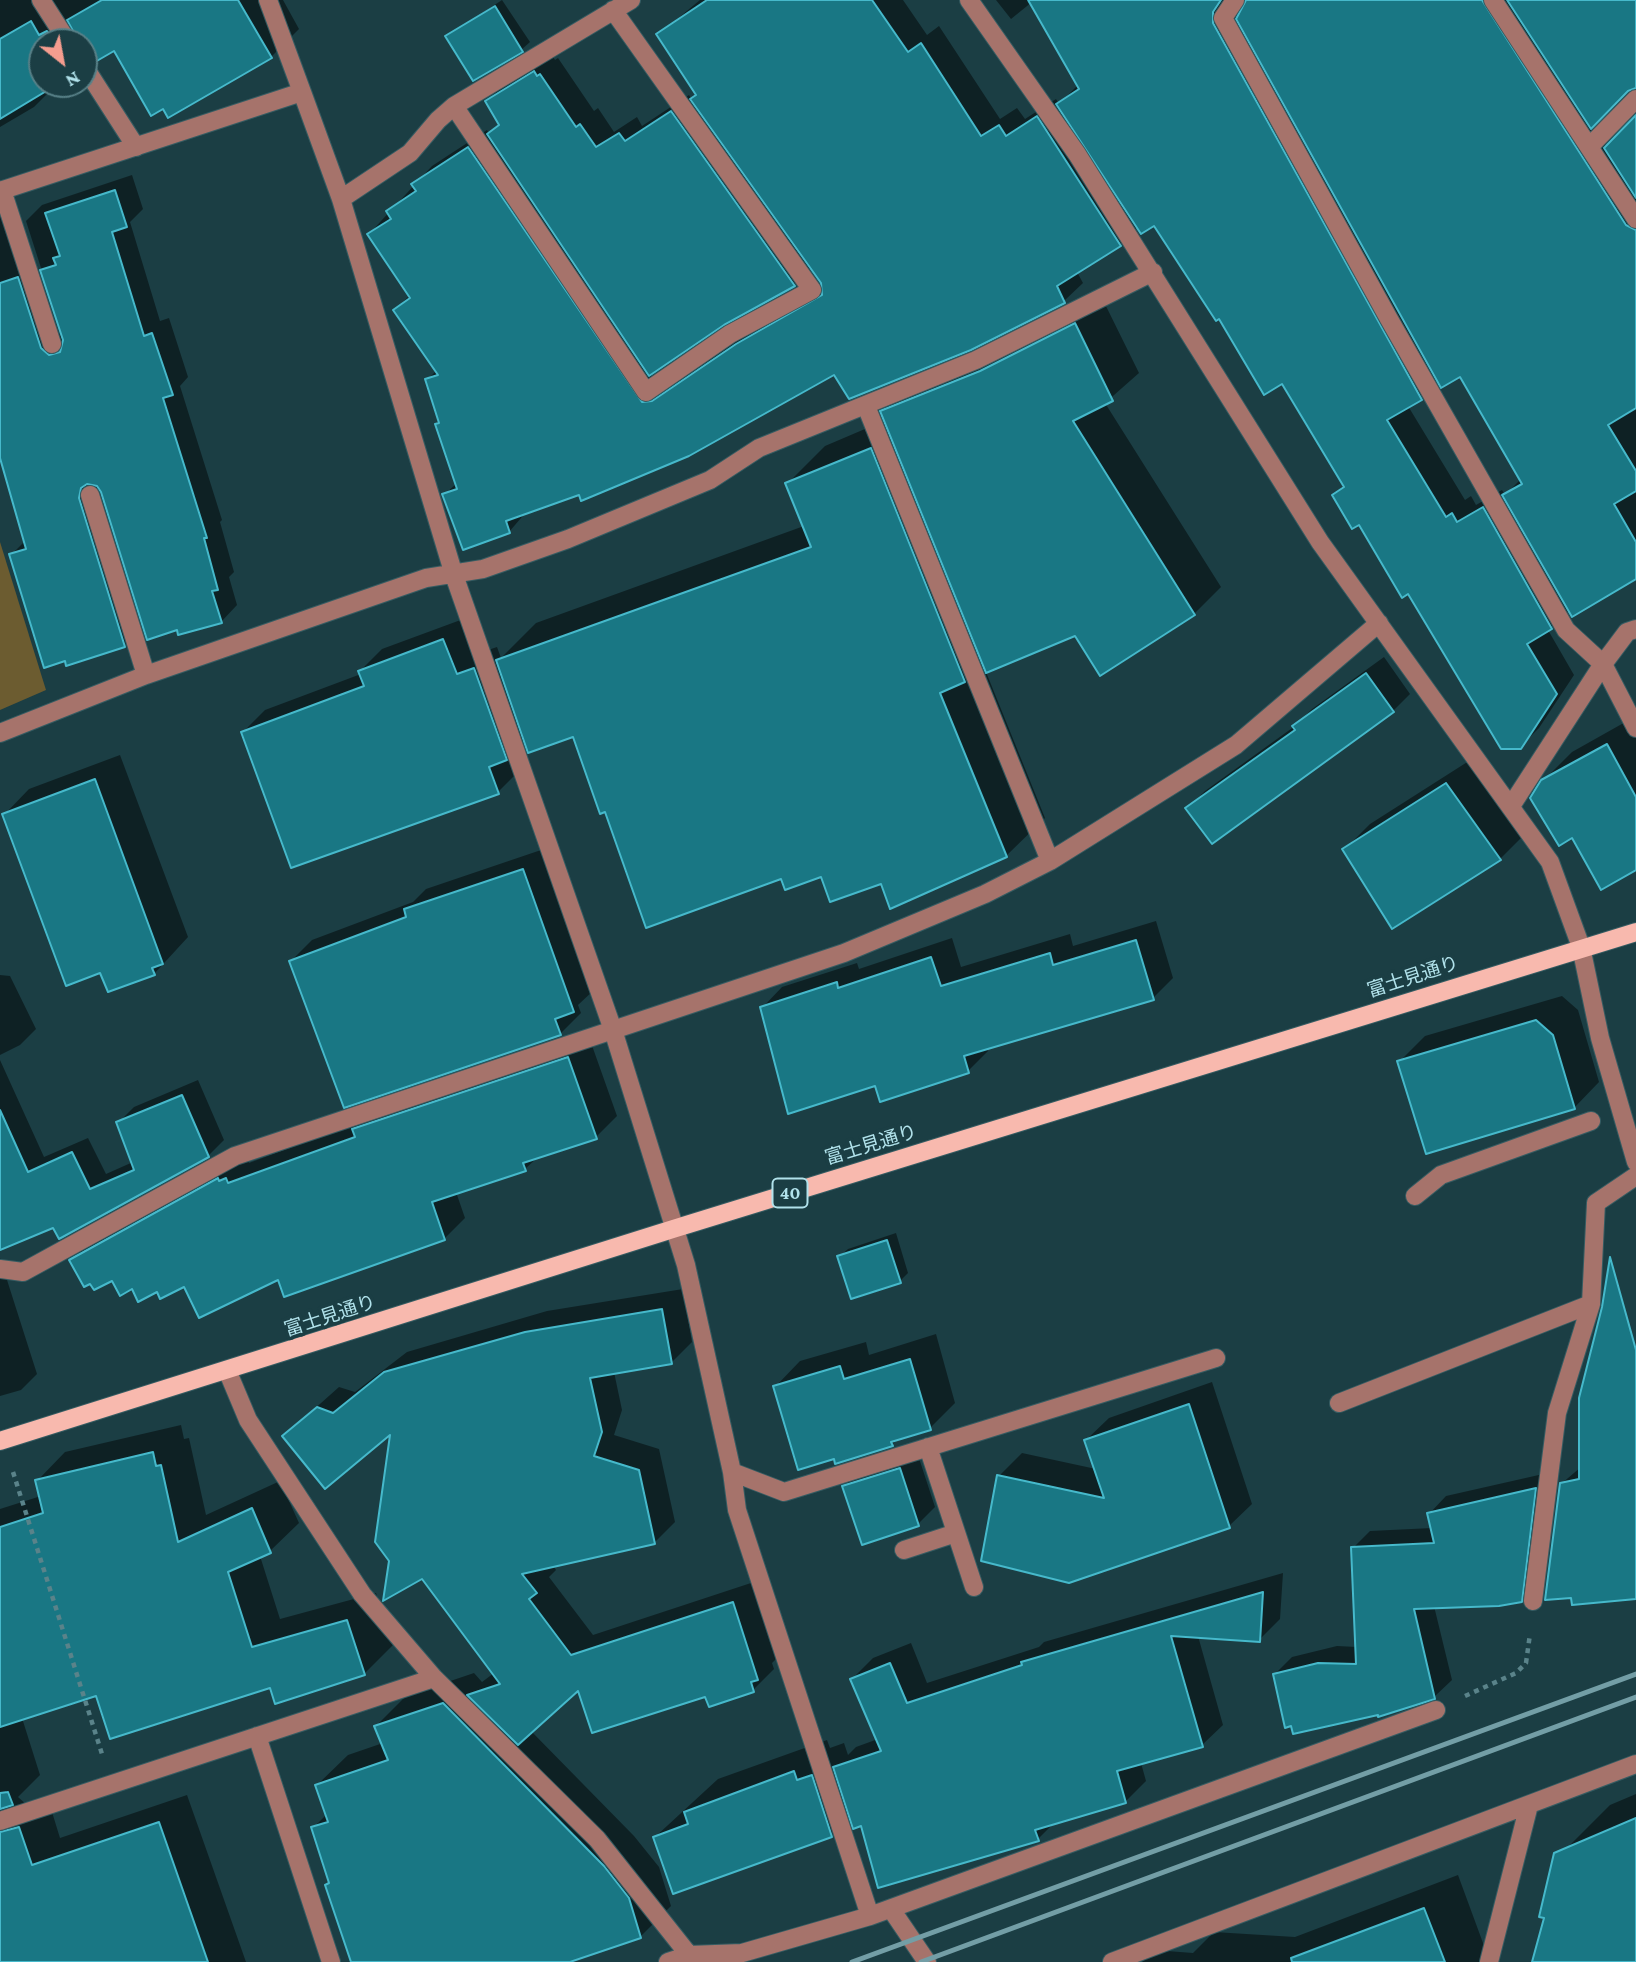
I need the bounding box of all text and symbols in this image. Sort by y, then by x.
north arrow [28,28,98,98]
text: N [62,67,84,92]
street label: 富士見通り [1364,951,1462,1003]
street label: 富士見通り [822,1120,920,1170]
road number: 40 [772,1178,808,1208]
street label: 富士見通り [281,1290,379,1342]

